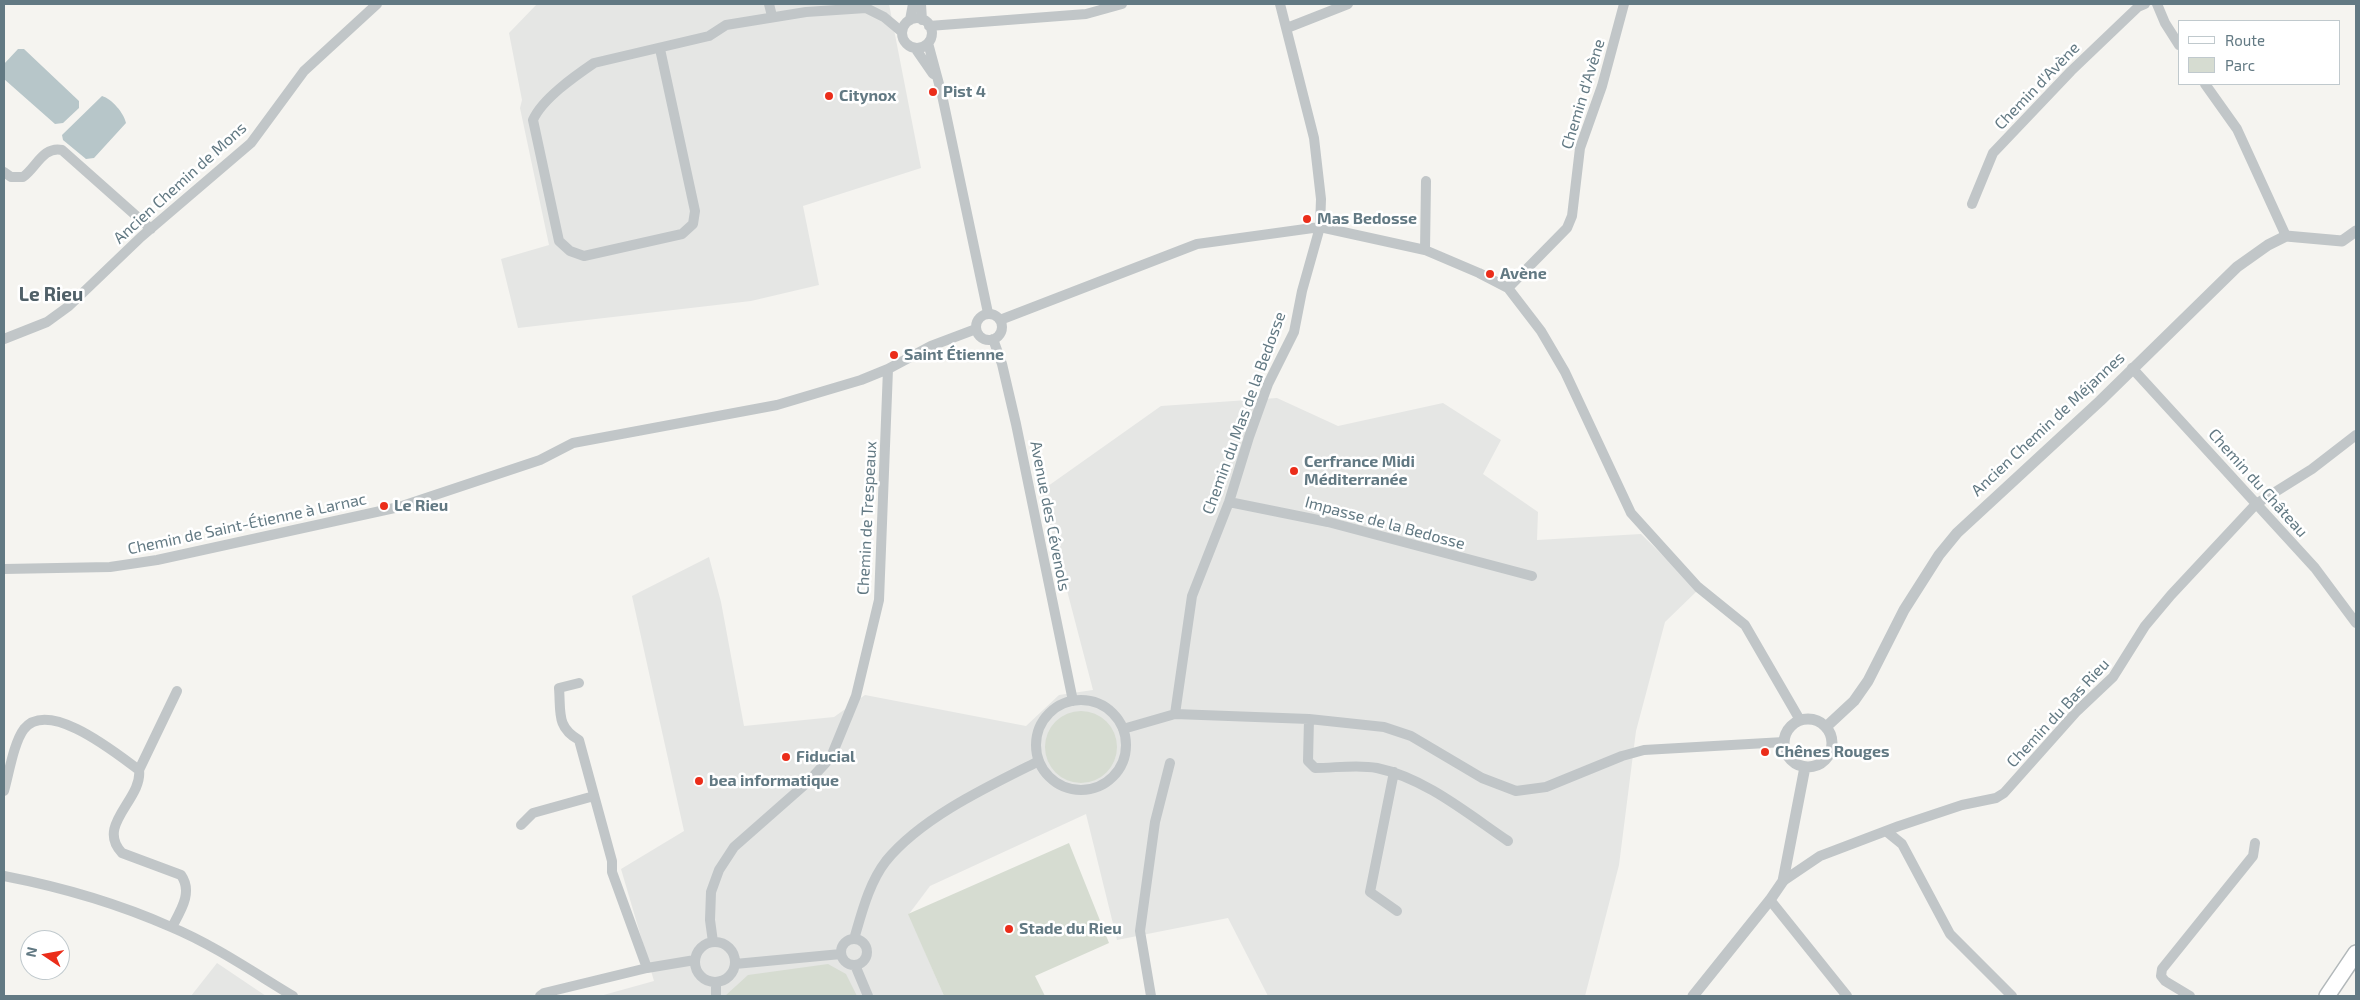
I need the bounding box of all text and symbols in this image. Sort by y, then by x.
legend [2178,20,2340,85]
text: Route [2225,31,2265,49]
street label: Chemin d'Avène [1557,37,1609,151]
street label: Chemin d'Avène [1990,38,2084,134]
text: Parc [2225,56,2255,74]
place label: Pist 4 [943,82,986,102]
place label: Citynox [839,86,896,106]
marker: Pist 4 [927,86,939,98]
marker: Citynox [823,90,835,102]
street label: Ancien Chemin de Mons [110,118,250,248]
place label: Mas Bedosse [1317,209,1417,229]
marker: Mas Bedosse [1301,213,1313,225]
place label: Avène [1500,264,1547,284]
marker: Avène [1484,268,1496,280]
district label: Le Rieu [19,284,83,306]
street label: Chemin du Mas de la Bedosse [1198,309,1290,517]
place label: Saint Étienne [904,345,1004,365]
street label: Ancien Chemin de Méjannes [1967,348,2129,500]
marker: Saint Étienne [888,349,900,361]
street label: Chemin du Château [2204,425,2312,541]
street label: Avenue des Cévenols [1026,439,1074,593]
street label: Chemin de Trespeaux [853,441,881,595]
place label: Cerfrance Midi Méditerranée [1304,452,1415,490]
marker: Cerfrance Midi Méditerranée [1288,465,1300,477]
street label: Chemin de Saint-Étienne à Larnac [126,489,368,559]
street label: Impasse de la Bedosse [1303,492,1467,554]
place label: Le Rieu [394,496,448,516]
marker: Le Rieu [378,500,390,512]
street label: Chemin du Bas Rieu [2003,655,2113,771]
place label: Chênes Rouges [1775,742,1890,762]
marker: Chênes Rouges [1759,746,1771,758]
place label: Fiducial [796,747,855,767]
marker: Fiducial [780,751,792,763]
place label: bea informatique [709,771,839,791]
marker: bea informatique [693,775,705,787]
place label: Stade du Rieu [1019,919,1122,939]
marker: Stade du Rieu [1003,923,1015,935]
north arrow [20,930,70,980]
text: N [21,945,40,959]

